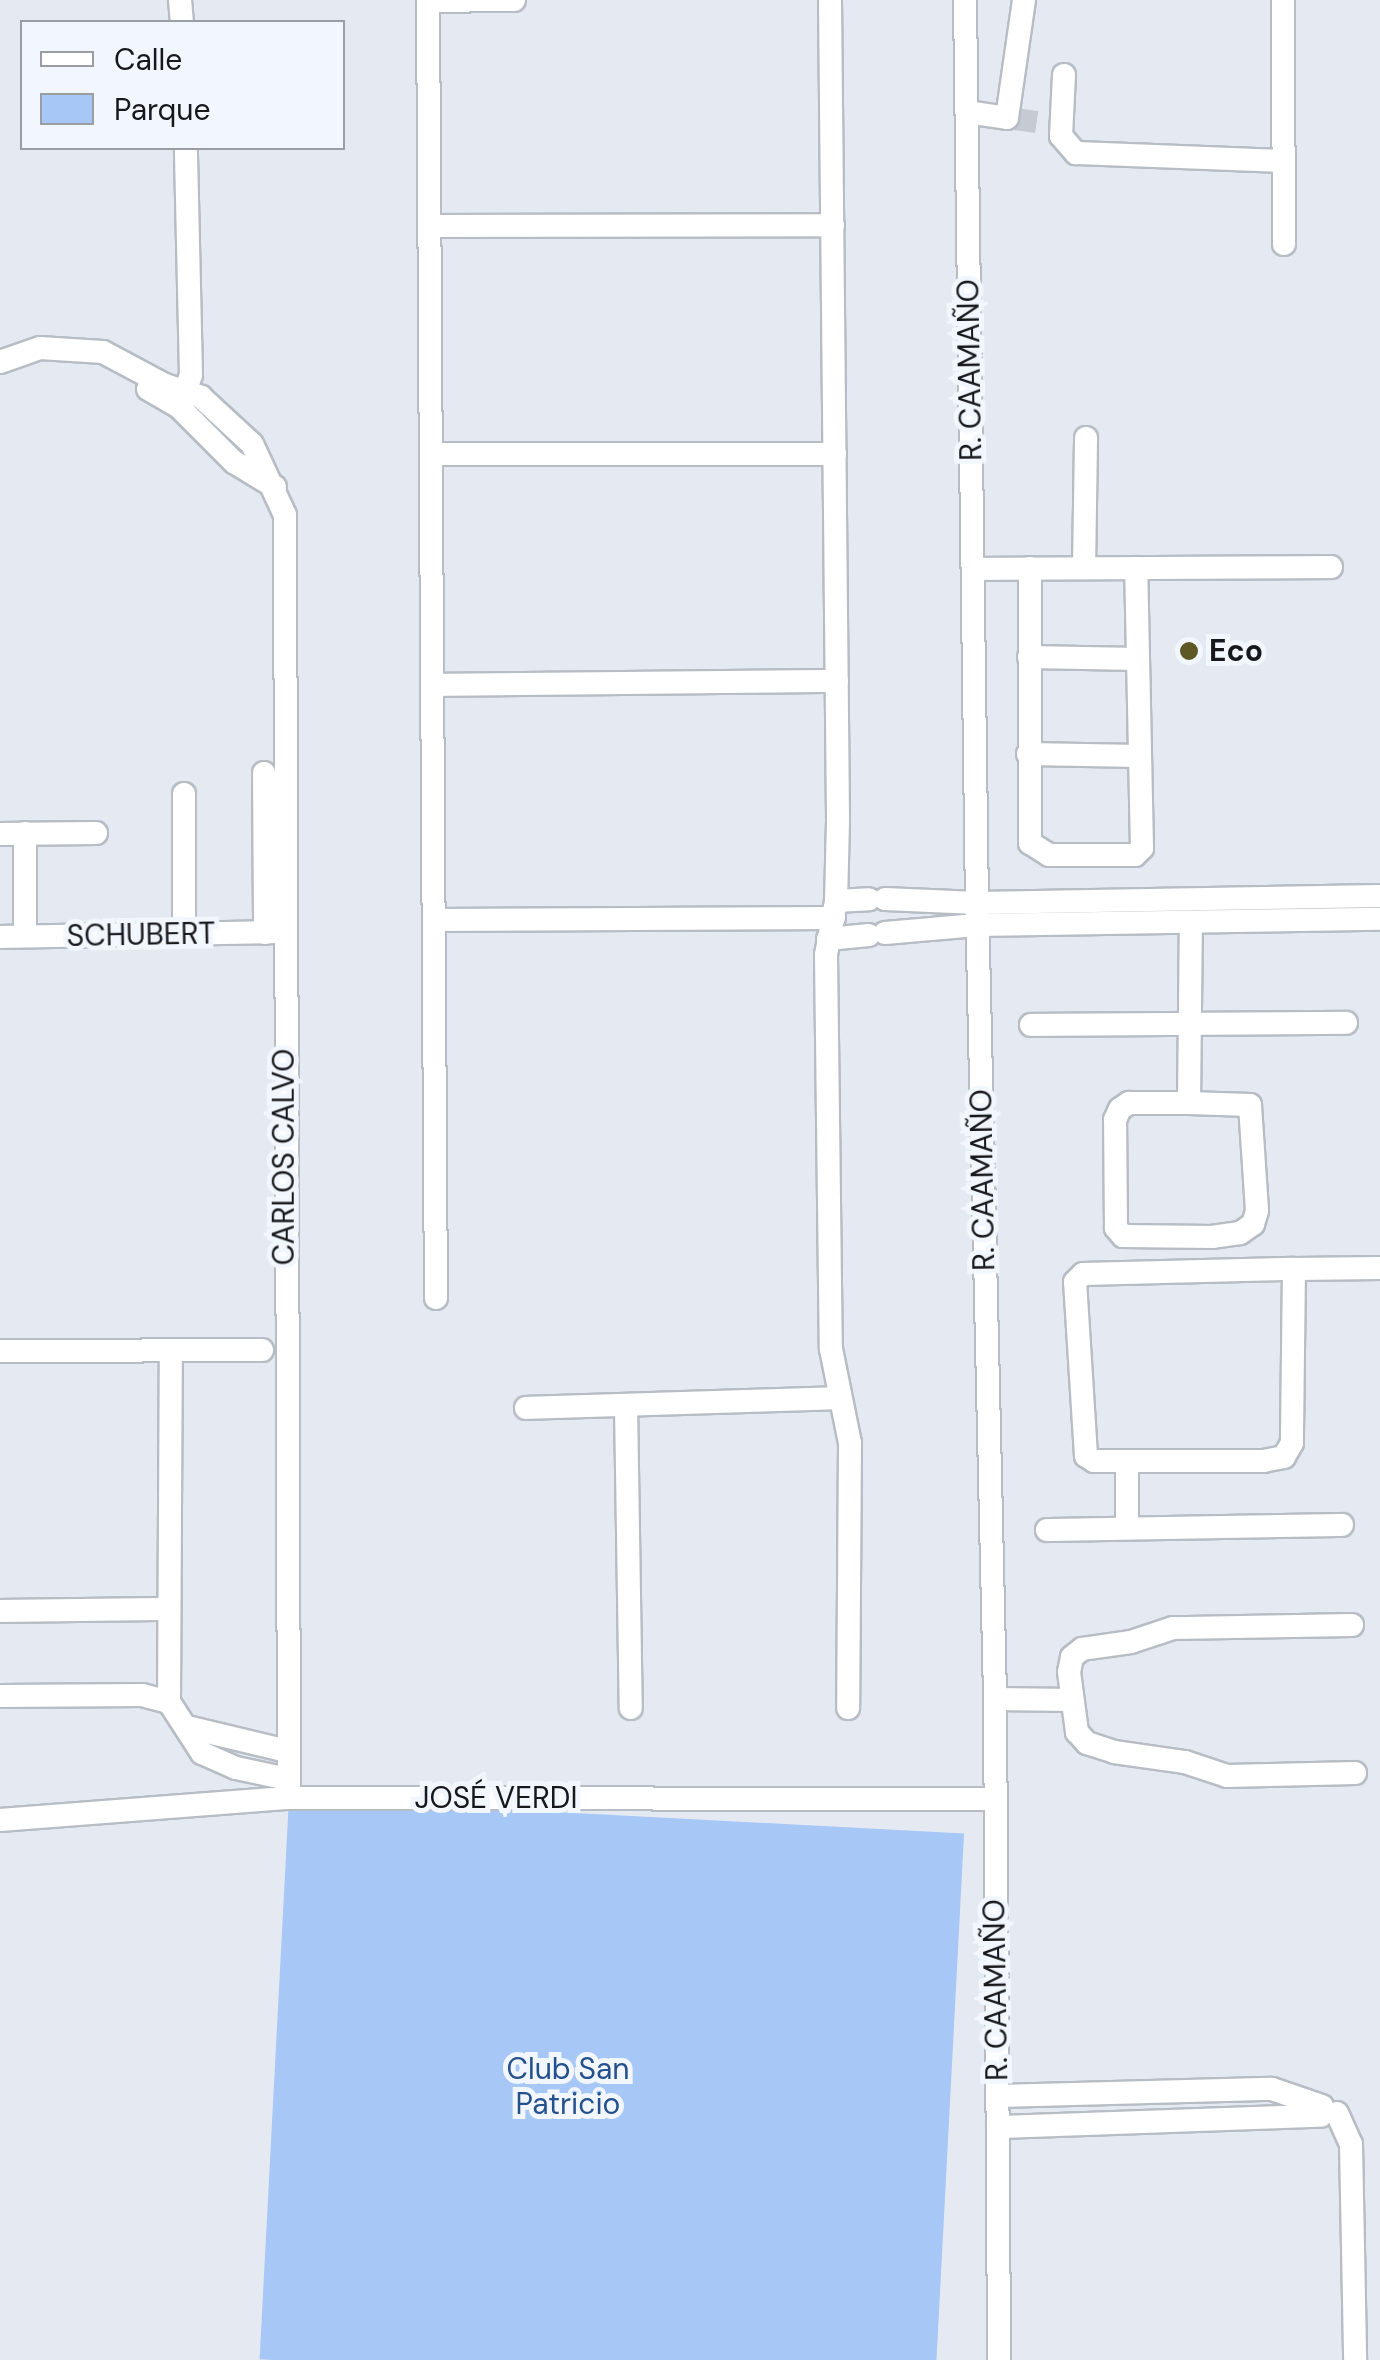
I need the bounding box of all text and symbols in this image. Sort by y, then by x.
legend [20,20,345,150]
text: Calle [114,40,182,79]
text: Parque [114,90,211,129]
street label: R. CAAMAÑO [950,279,990,461]
place label: Eco [1209,633,1263,669]
marker: Eco [1178,640,1200,662]
street label: SCHUBERT [66,916,216,954]
street label: CARLOS CALVO [266,1049,302,1265]
street label: R. CAAMAÑO [963,1089,1003,1271]
street label: JOSÉ VERDI [414,1780,578,1816]
street label: R. CAAMAÑO [976,1899,1016,2081]
park label: Club San Patricio [506,2051,630,2122]

